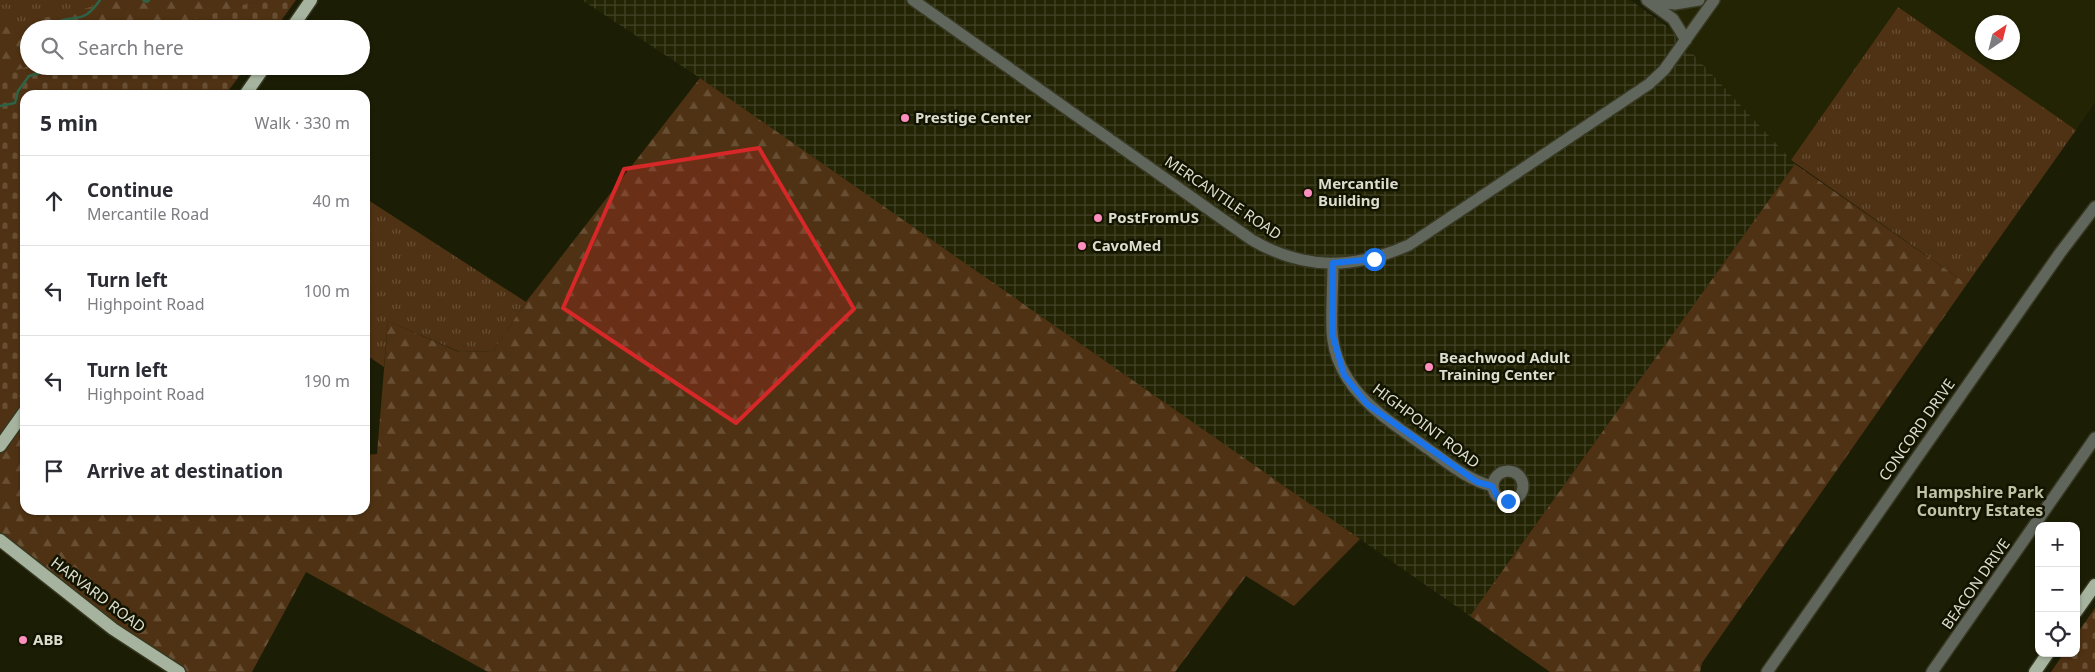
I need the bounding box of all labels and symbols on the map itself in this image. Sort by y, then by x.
north arrow [1975,15,2020,60]
place label: Prestige Center [915,107,1031,127]
marker: Prestige Center [899,112,911,124]
street label: MERCANTILE ROAD [1161,151,1286,244]
place label: Mercantile Building [1318,173,1398,210]
marker: Mercantile Building [1302,187,1314,199]
place label: PostFromUS [1108,207,1199,227]
marker: PostFromUS [1092,212,1104,224]
place label: CavoMed [1092,235,1161,255]
marker: CavoMed [1076,240,1088,252]
route start [1363,248,1386,271]
place label: Beachwood Adult Training Center [1439,347,1570,384]
marker: Beachwood Adult Training Center [1423,361,1435,373]
street label: CONCORD DRIVE [1874,375,1959,484]
street label: HIGHPOINT ROAD [1369,378,1484,472]
district label: Hampshire Park Country Estates [1916,481,2044,521]
route end [1497,490,1520,513]
street label: BEACON DRIVE [1937,534,2014,633]
street label: HARVARD ROAD [47,552,150,636]
place label: ABB [33,629,63,649]
marker: ABB [17,634,29,646]

